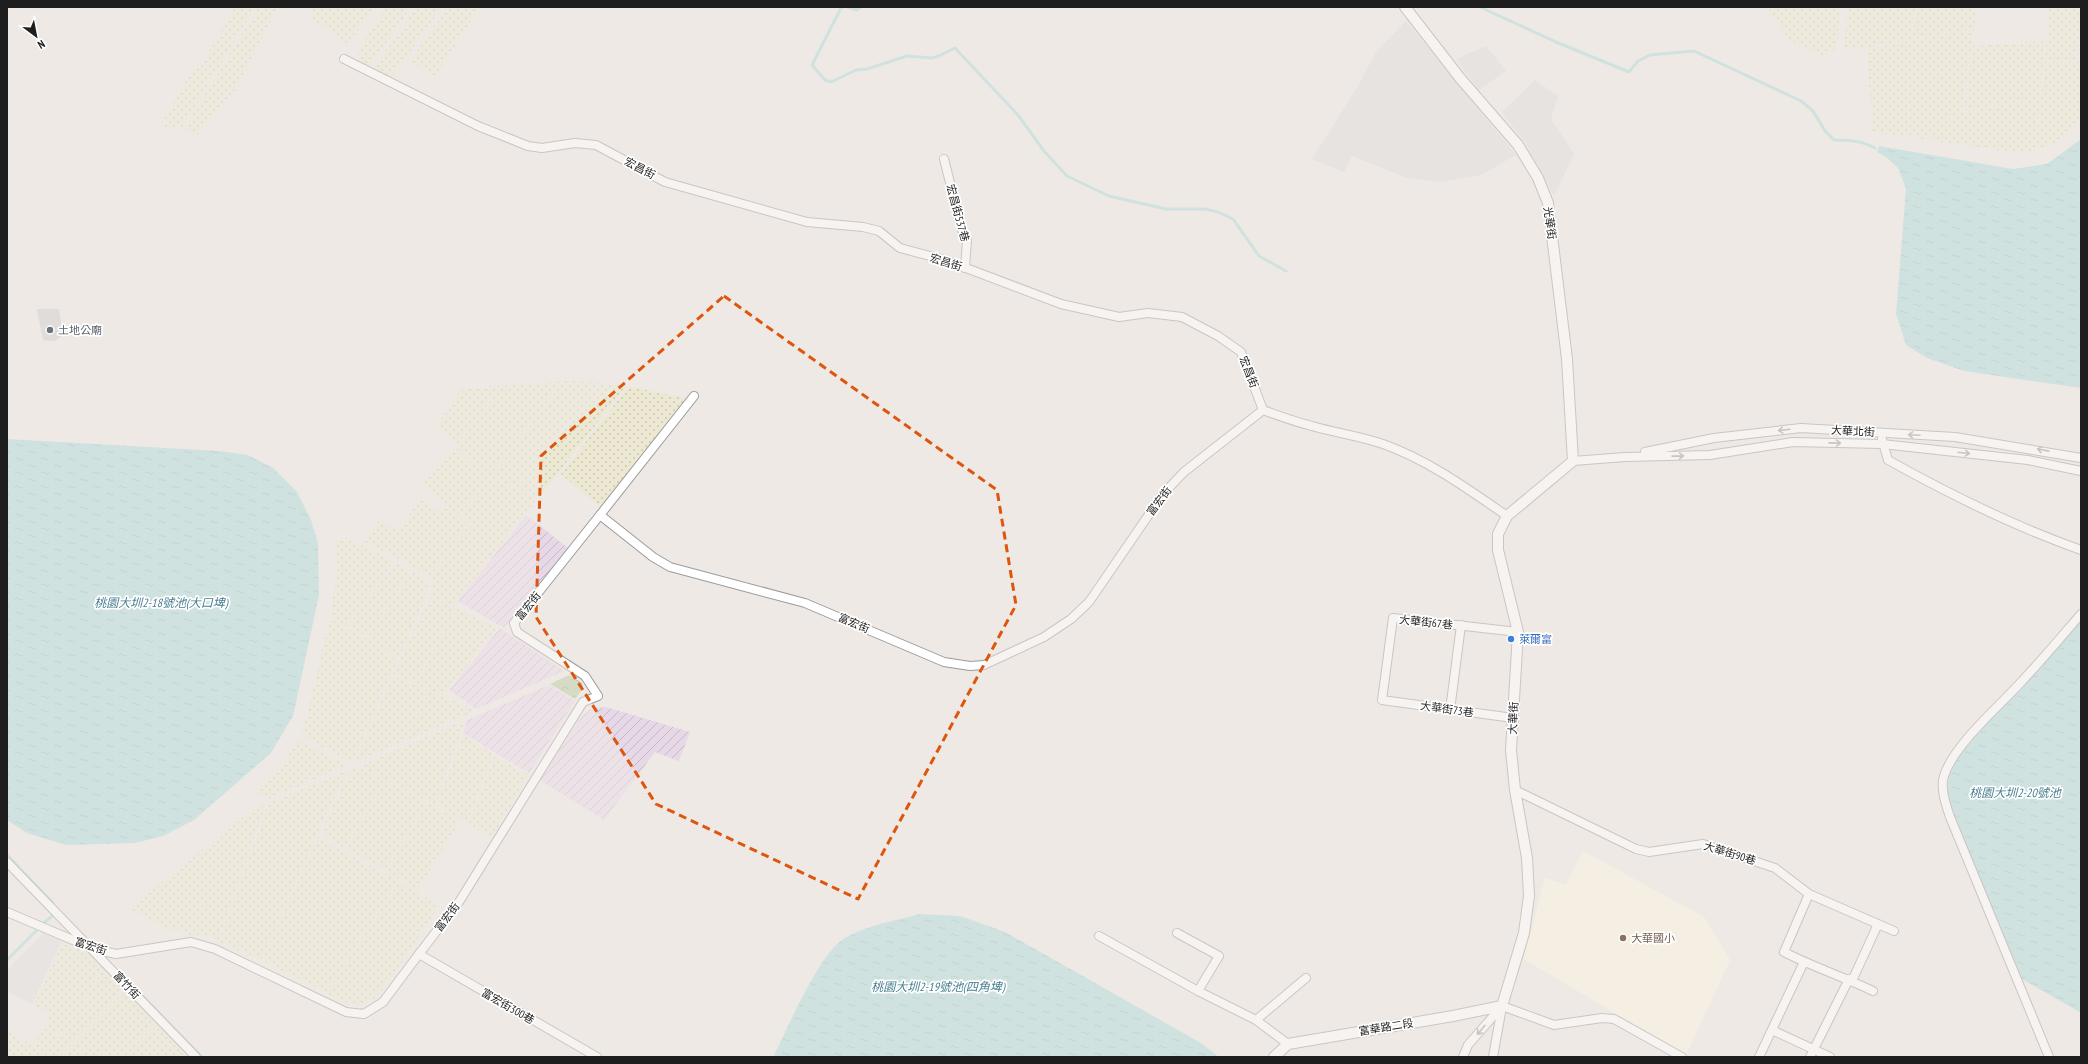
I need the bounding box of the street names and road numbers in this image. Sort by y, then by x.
street label: 宏昌街 [622,154,658,182]
street label: 宏昌街537巷 [944,183,972,243]
street label: 光華街 [1541,206,1559,240]
street label: 宏昌街 [928,250,964,274]
street label: 宏昌街 [1237,354,1261,390]
street label: 大華北街 [1831,423,1875,439]
street label: 富宏街 [1143,484,1175,518]
street label: 富宏街 [512,589,544,623]
street label: 富宏街 [836,610,872,636]
street label: 大華街67巷 [1398,612,1454,632]
street label: 大華街73巷 [1419,698,1475,720]
street label: 大華街 [1505,701,1521,735]
street label: 大華街90巷 [1702,838,1758,868]
street label: 富宏街 [431,900,463,934]
street label: 富宏街 [73,934,109,958]
street label: 富竹街 [111,968,143,1002]
street label: 富宏街300巷 [479,985,537,1027]
street label: 富華路二段 [1358,1016,1414,1038]

